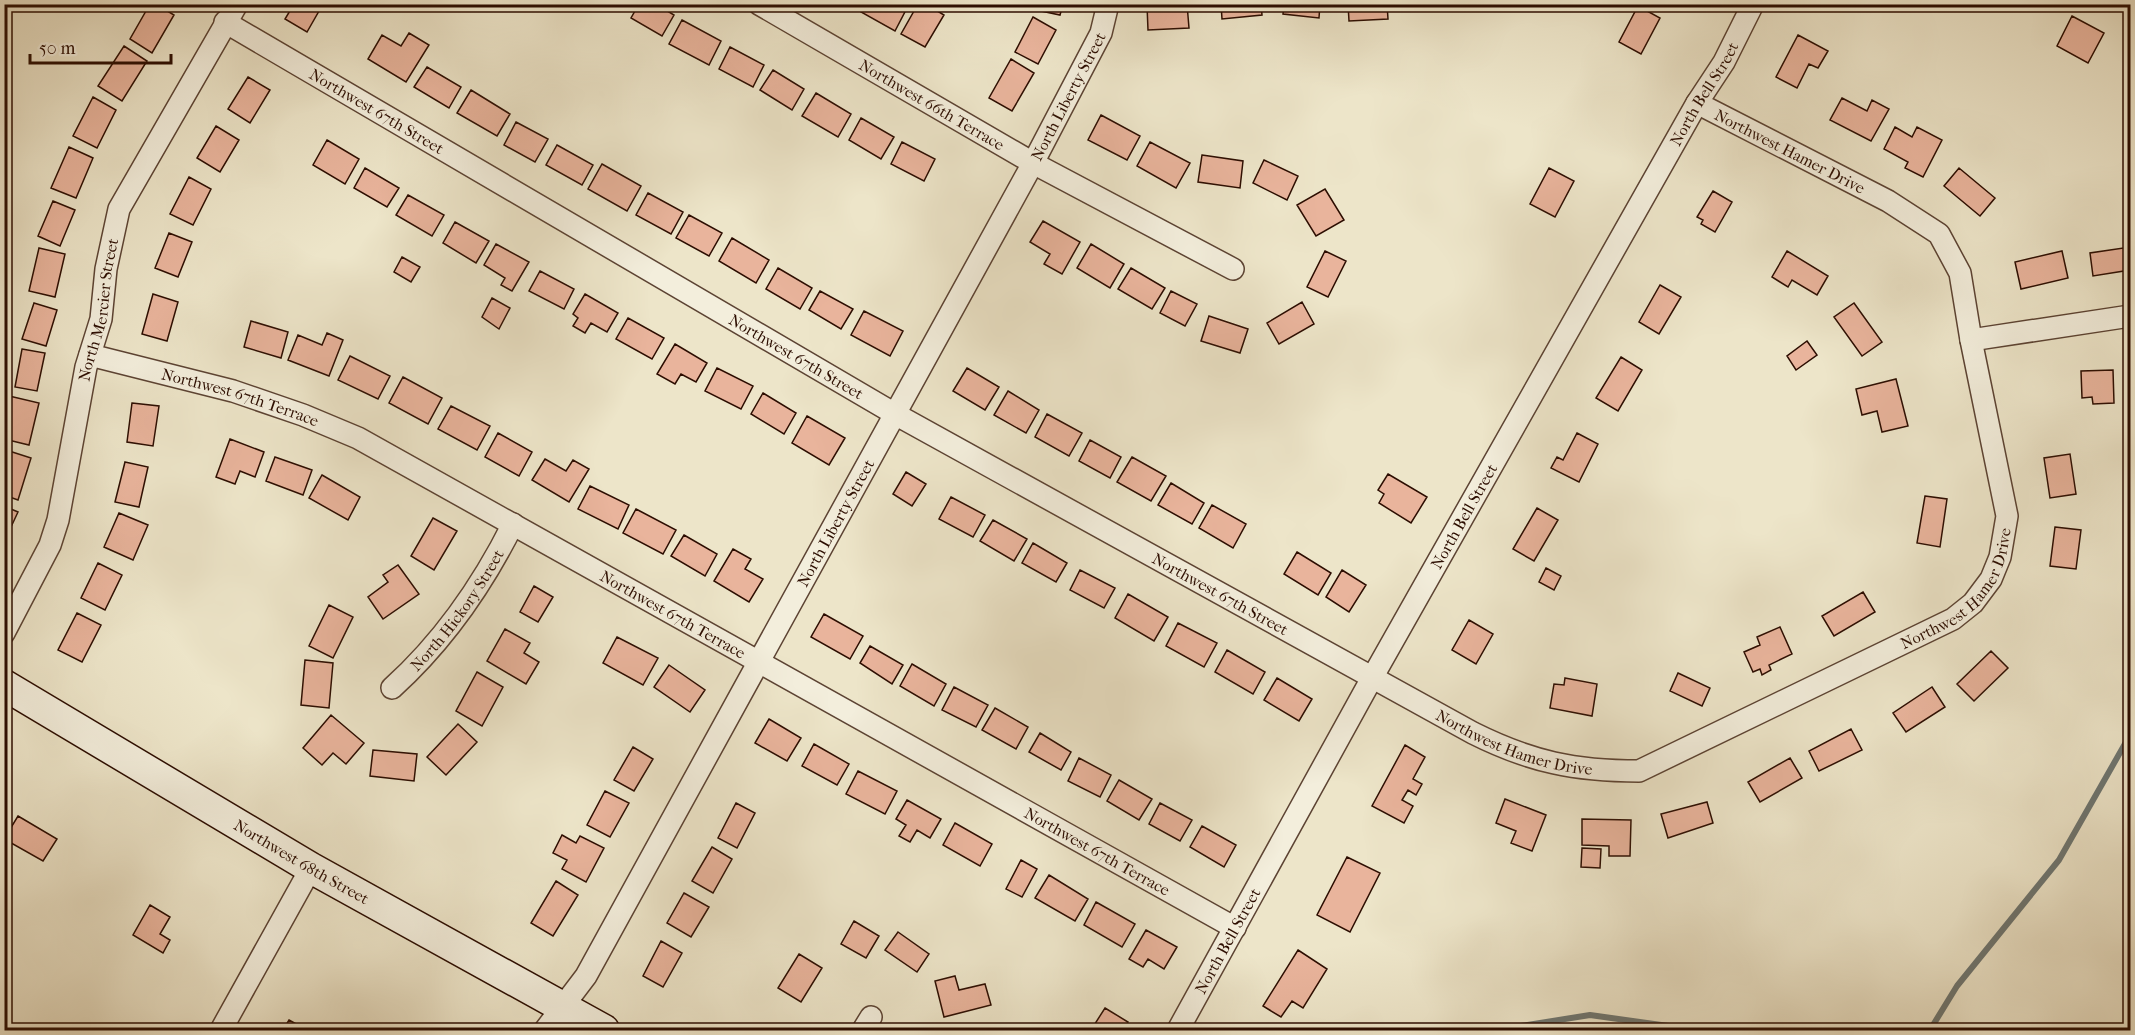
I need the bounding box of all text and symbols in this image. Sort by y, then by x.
scale bar [30,27,171,65]
street label: North Liberty Street [1027,29,1110,164]
text: 50 m [39,38,76,59]
street label: North Bell Street [1666,39,1743,149]
street label: Northwest 66th Terrace [856,55,1008,154]
street label: Northwest 67th Street [306,65,447,158]
street label: Northwest Hamer Drive [1711,105,1868,198]
street label: North Mercier Street [75,236,122,383]
street label: Northwest 67th Street [726,310,867,404]
street label: Northwest 67th Terrace [160,364,322,431]
street label: North Liberty Street [793,456,878,590]
street label: North Bell Street [1427,460,1501,572]
street label: Northwest Hamer Drive [1897,526,2015,653]
street label: North Hickory Street [406,546,508,675]
street label: Northwest 67th Street [1149,549,1292,639]
street label: Northwest 67th Terrace [597,566,749,663]
street label: Northwest Hamer Drive [1433,706,1594,779]
street label: Northwest 67th Terrace [1021,803,1173,900]
street label: Northwest 68th Street [230,815,373,908]
street label: North Bell Street [1191,885,1265,997]

